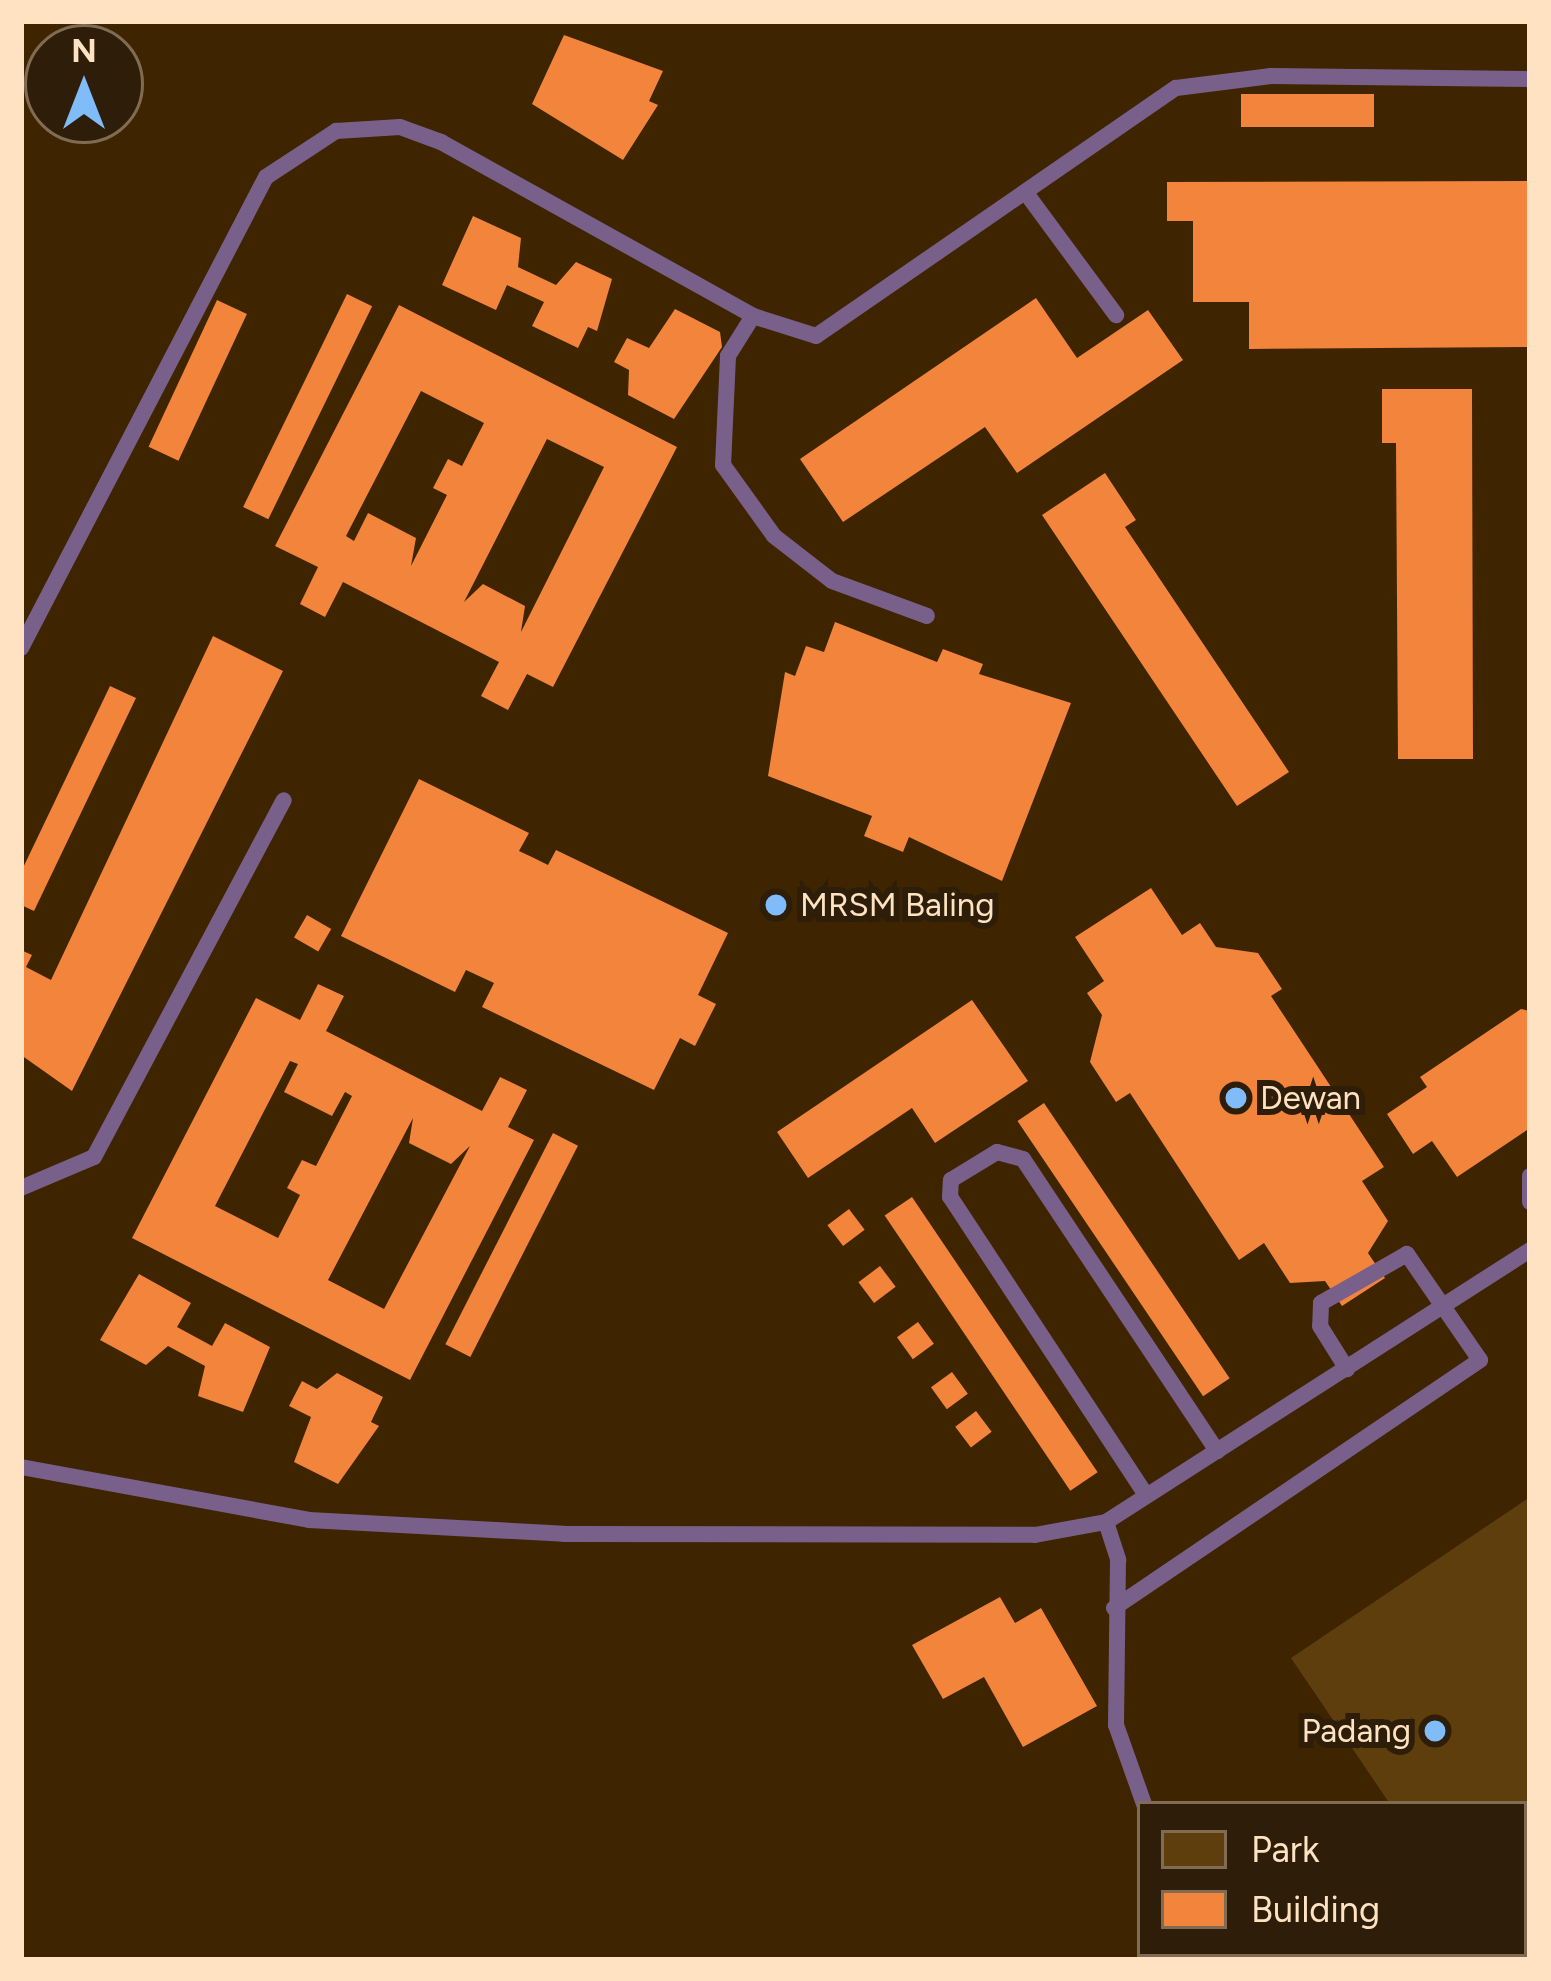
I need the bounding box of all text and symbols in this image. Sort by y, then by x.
north arrow [24,24,144,144]
text: N [71,31,97,70]
place label: MRSM Baling [800,885,995,925]
marker: MRSM Baling [763,892,789,918]
place label: Dewan [1260,1078,1361,1118]
marker: Dewan [1223,1085,1249,1111]
place label: Padang [1301,1711,1411,1751]
marker: Padang [1422,1718,1448,1744]
legend [1137,1801,1527,1957]
text: Park [1251,1828,1319,1871]
text: Building [1251,1888,1380,1931]

